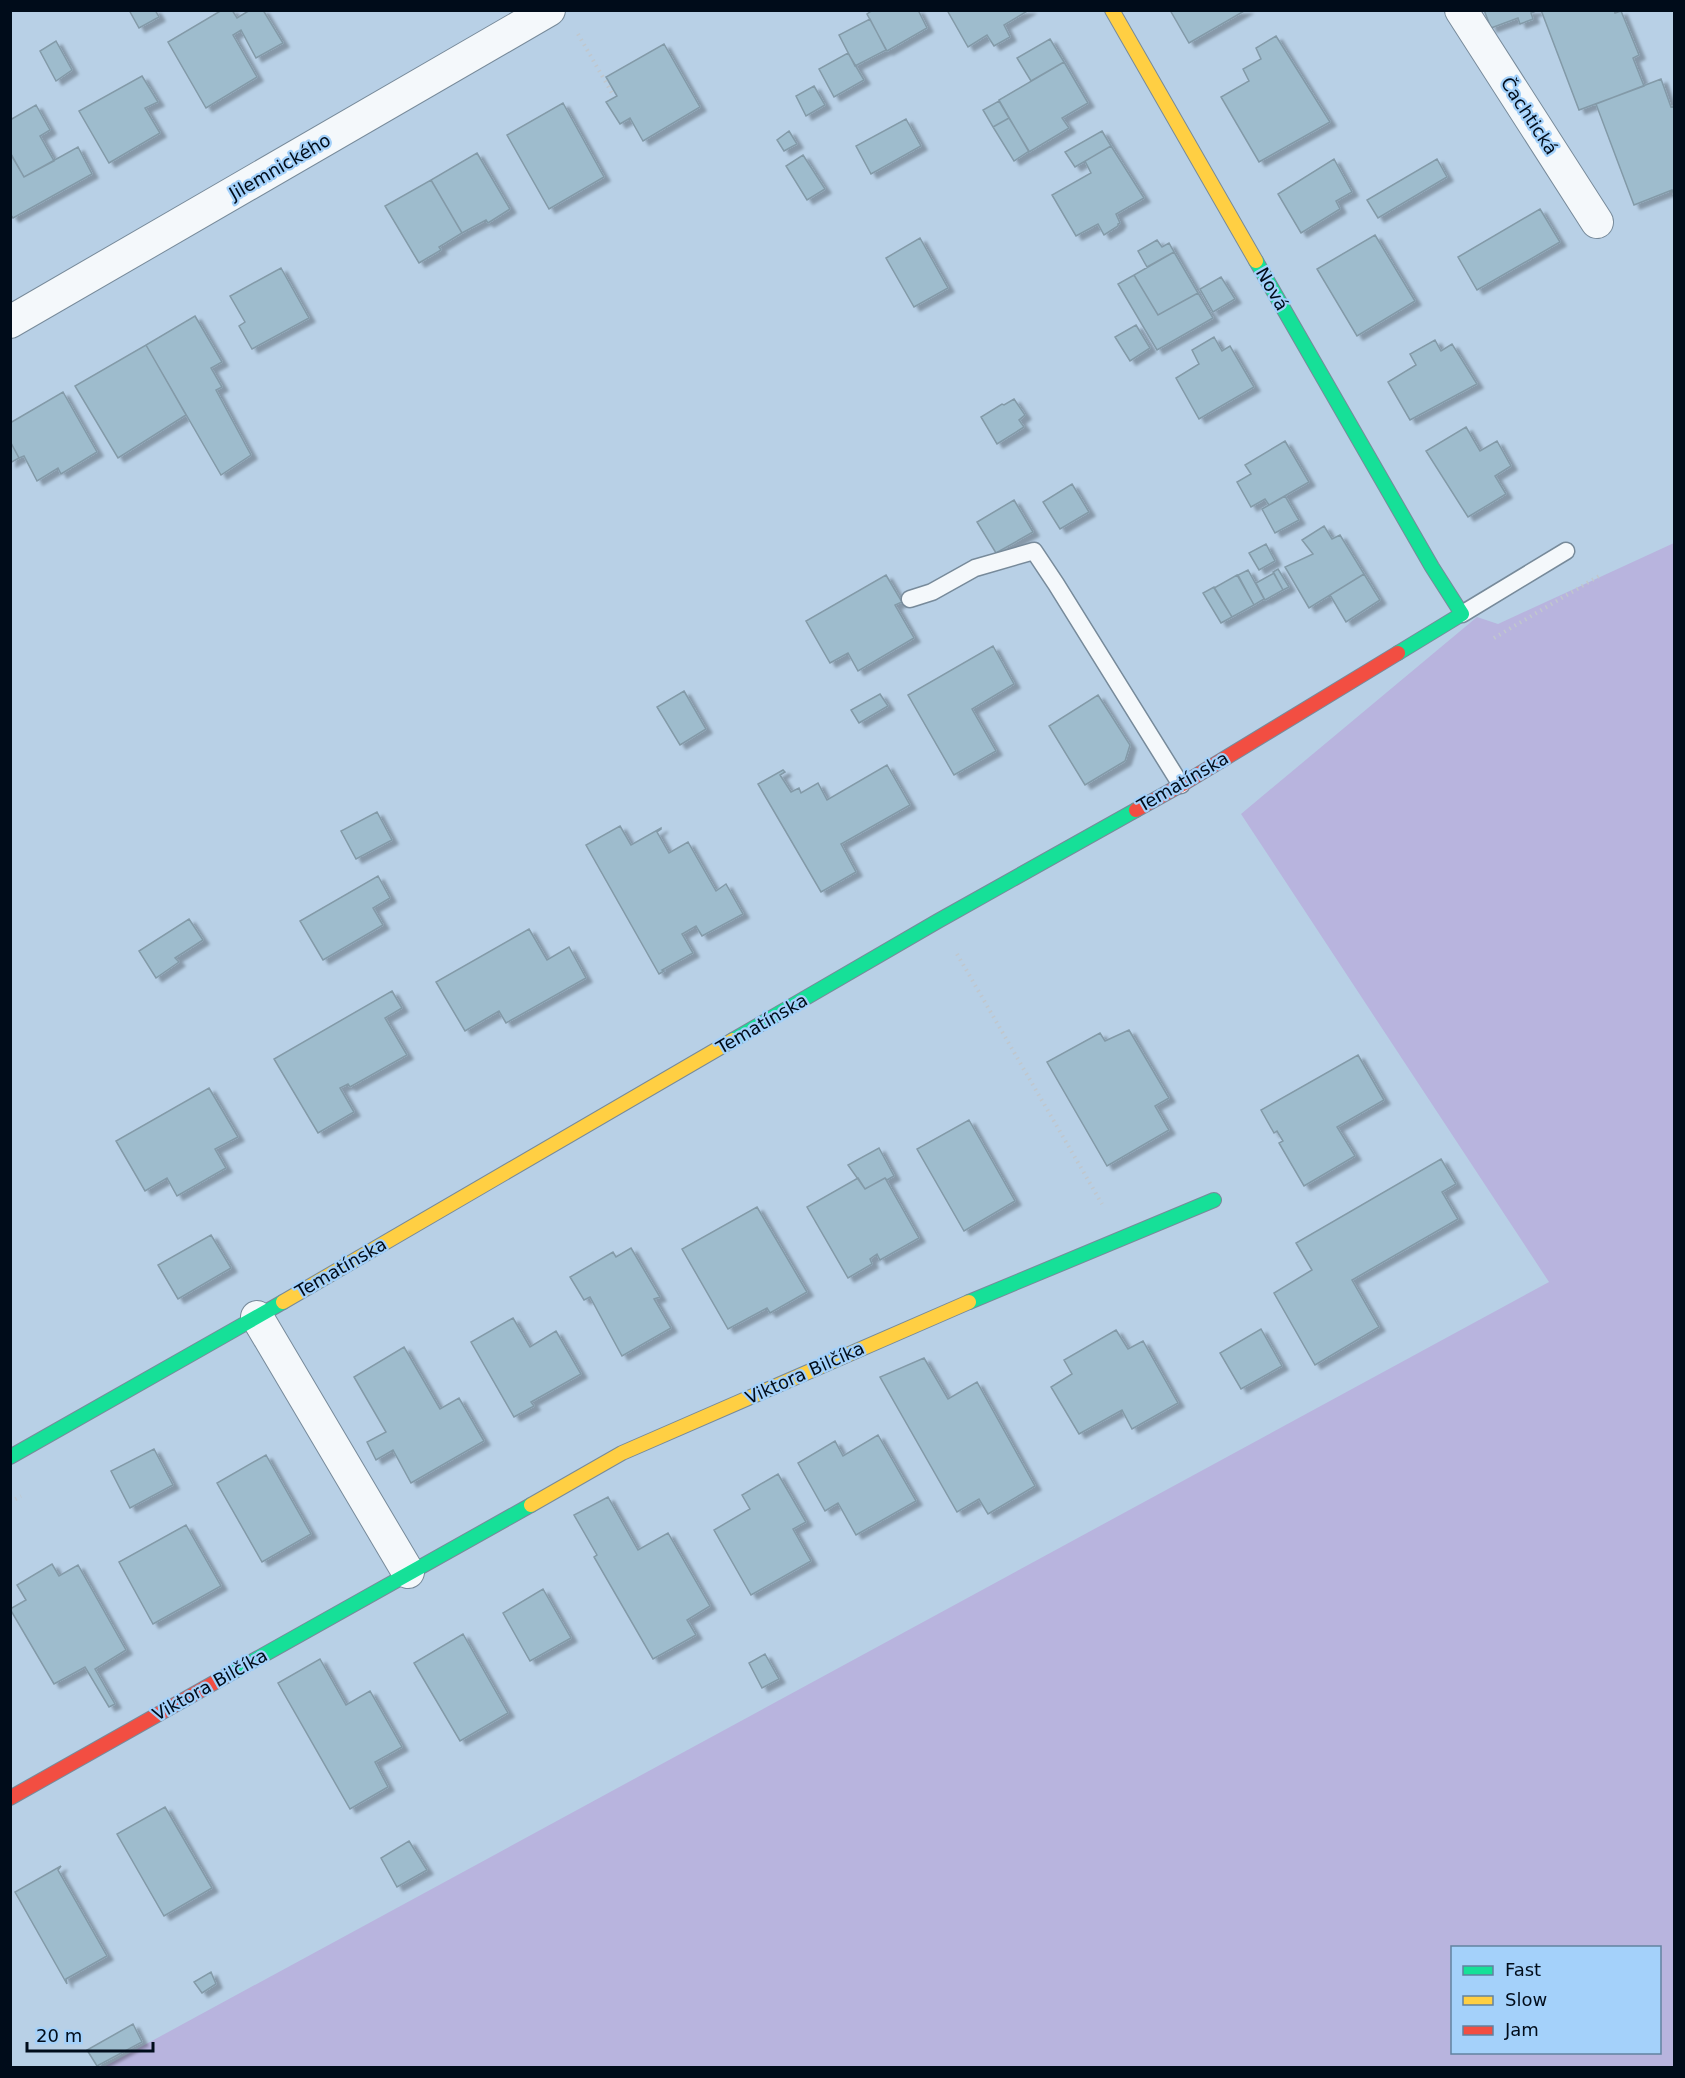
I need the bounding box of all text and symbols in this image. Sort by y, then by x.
street label: Čachtická [1497,73,1562,158]
street label: Jilemnického [224,129,334,205]
street label: Nová [1252,264,1293,314]
street label: Tematínska [1133,747,1232,817]
street label: Tematínska [712,989,811,1059]
street label: Tematínska [291,1233,390,1303]
street label: Viktora Bilčíka [742,1337,868,1408]
street label: Viktora Bilčíka [149,1644,271,1725]
legend [1451,1946,1661,2054]
text: Fast [1505,1959,1541,1980]
text: Slow [1505,1989,1547,2010]
scale bar [27,2015,153,2053]
text: Jam [1504,2019,1539,2040]
text: 20 m [36,2025,82,2046]

